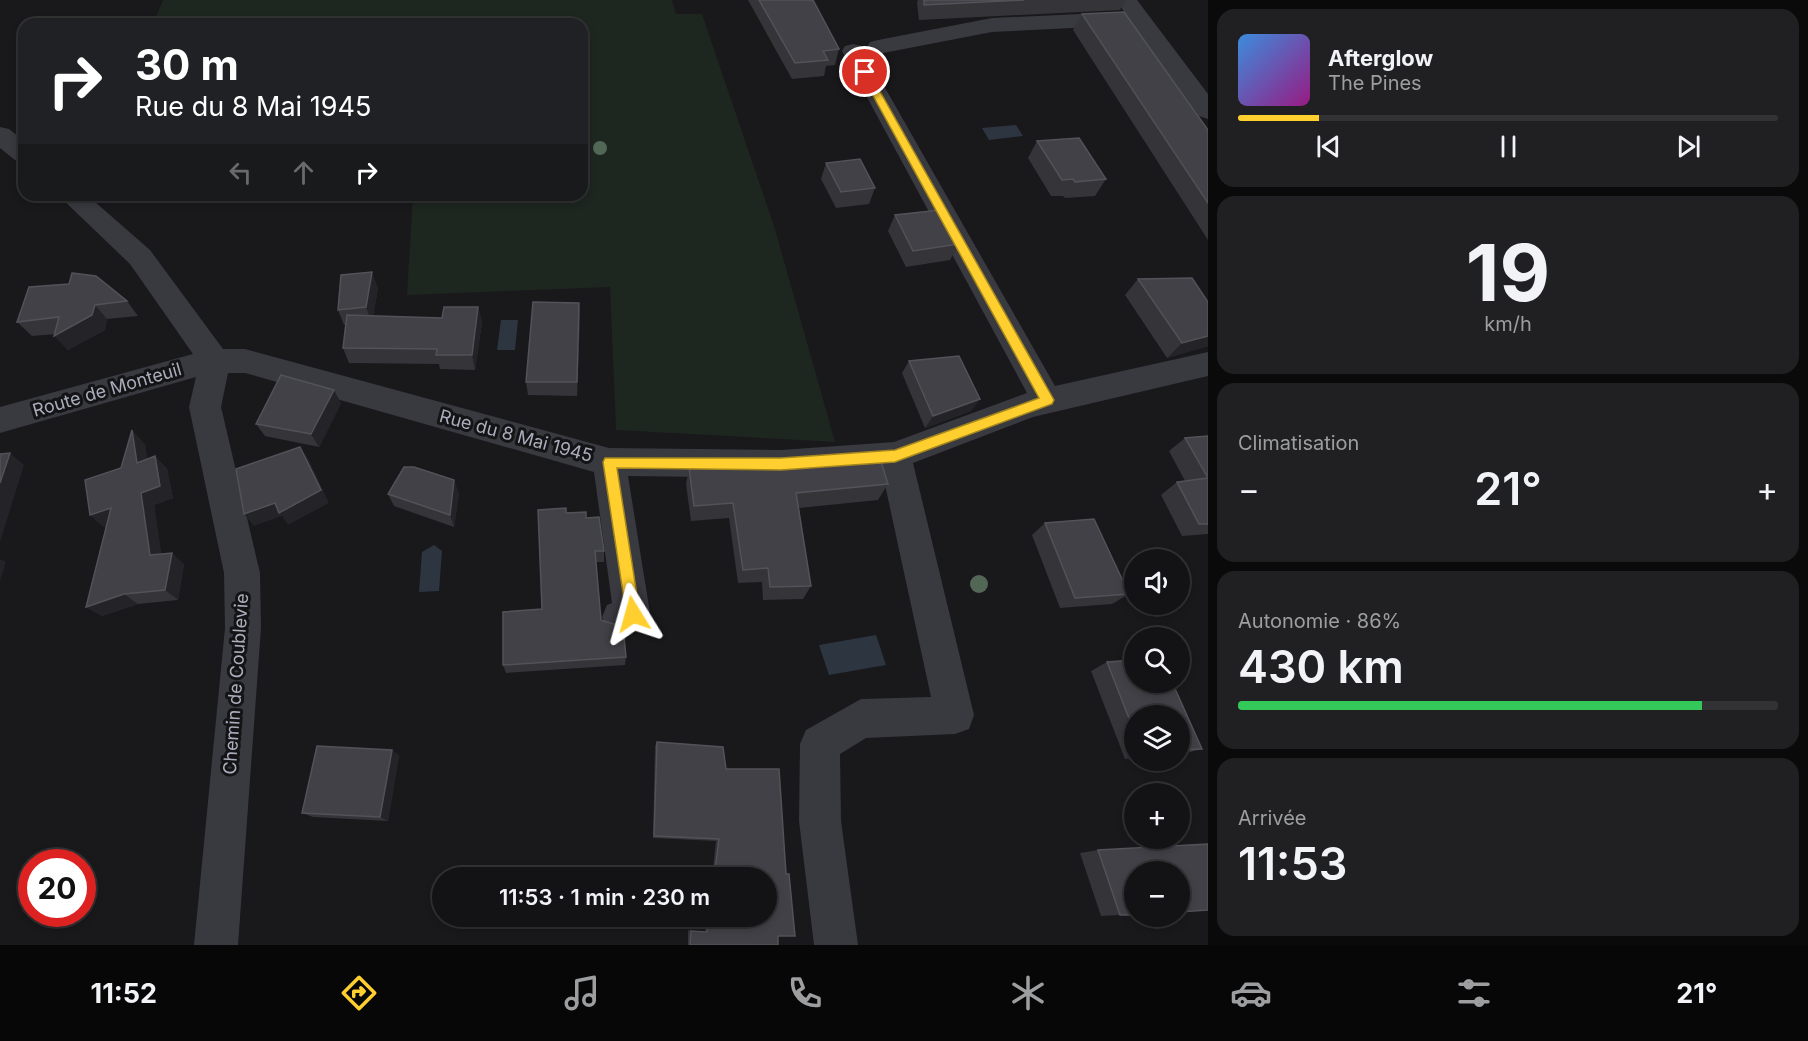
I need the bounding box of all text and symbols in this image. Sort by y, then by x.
text: 30 m [135,39,239,90]
icon: right [36,42,114,120]
text: Afterglow [1328,45,1433,71]
pin [839,46,890,97]
icon: arrive [848,55,881,88]
text: The Pines [1328,71,1422,95]
text: Rue du 8 Mai 1945 [135,90,371,123]
icon: previous [1312,130,1345,163]
icon: pause [1492,130,1525,163]
icon: next [1672,130,1705,163]
icon: left [224,156,257,189]
icon: ahead [287,156,320,189]
icon: right [350,156,383,189]
text: 19 [1466,225,1550,320]
text: km/h [1484,312,1532,336]
street label: Route de Monteuil [30,358,184,421]
street label: Rue du 8 Mai 1945 [437,405,595,466]
text: Climatisation [1238,431,1359,455]
text: 21° [1474,461,1542,516]
text: − [1238,469,1260,509]
text: + [1756,469,1778,509]
map controls [1124,549,1190,927]
button: sound [1124,549,1190,615]
position arrow [601,582,665,646]
street label: Chemin de Coublevie [219,593,252,775]
text: Autonomie · 86% [1238,609,1401,633]
button: search [1124,627,1190,693]
text: 430 km [1238,639,1404,694]
button: layers [1124,705,1190,771]
button: + [1124,783,1190,849]
text: Arrivée [1238,806,1307,830]
text: 11:53 [1238,836,1347,891]
speed limit sign: 20 [18,849,96,927]
button: − [1124,861,1190,927]
text: 11:53 · 1 min · 230 m [499,884,710,910]
icon: directions [338,972,380,1014]
icon: music [561,972,603,1014]
icon: phone [784,972,826,1014]
icon: climate [1007,972,1049,1014]
icon: car [1230,972,1272,1014]
icon: filters [1453,972,1495,1014]
text: 11:52 [91,977,157,1010]
text: 21° [1676,977,1717,1010]

